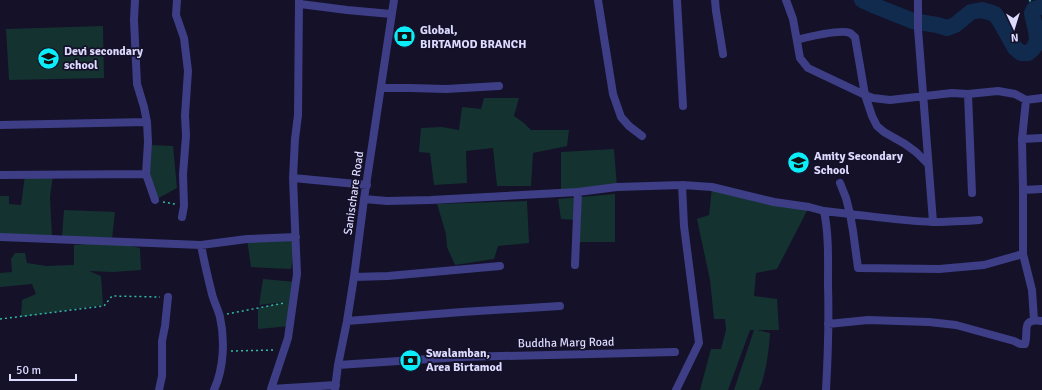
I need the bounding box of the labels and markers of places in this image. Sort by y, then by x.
place label: Global, BIRTAMOD BRANCH [420,23,526,52]
bank icon: Global, BIRTAMOD BRANCH [392,24,418,50]
place label: Devi secondary school [64,44,143,73]
school or university icon: Devi secondary school [35,45,61,71]
place label: Amity Secondary School [814,149,903,178]
school or university icon: Amity Secondary School [785,150,811,176]
place label: Swalamban, Area Birtamod [426,346,503,375]
bank icon: Swalamban, Area Birtamod [398,347,424,373]

